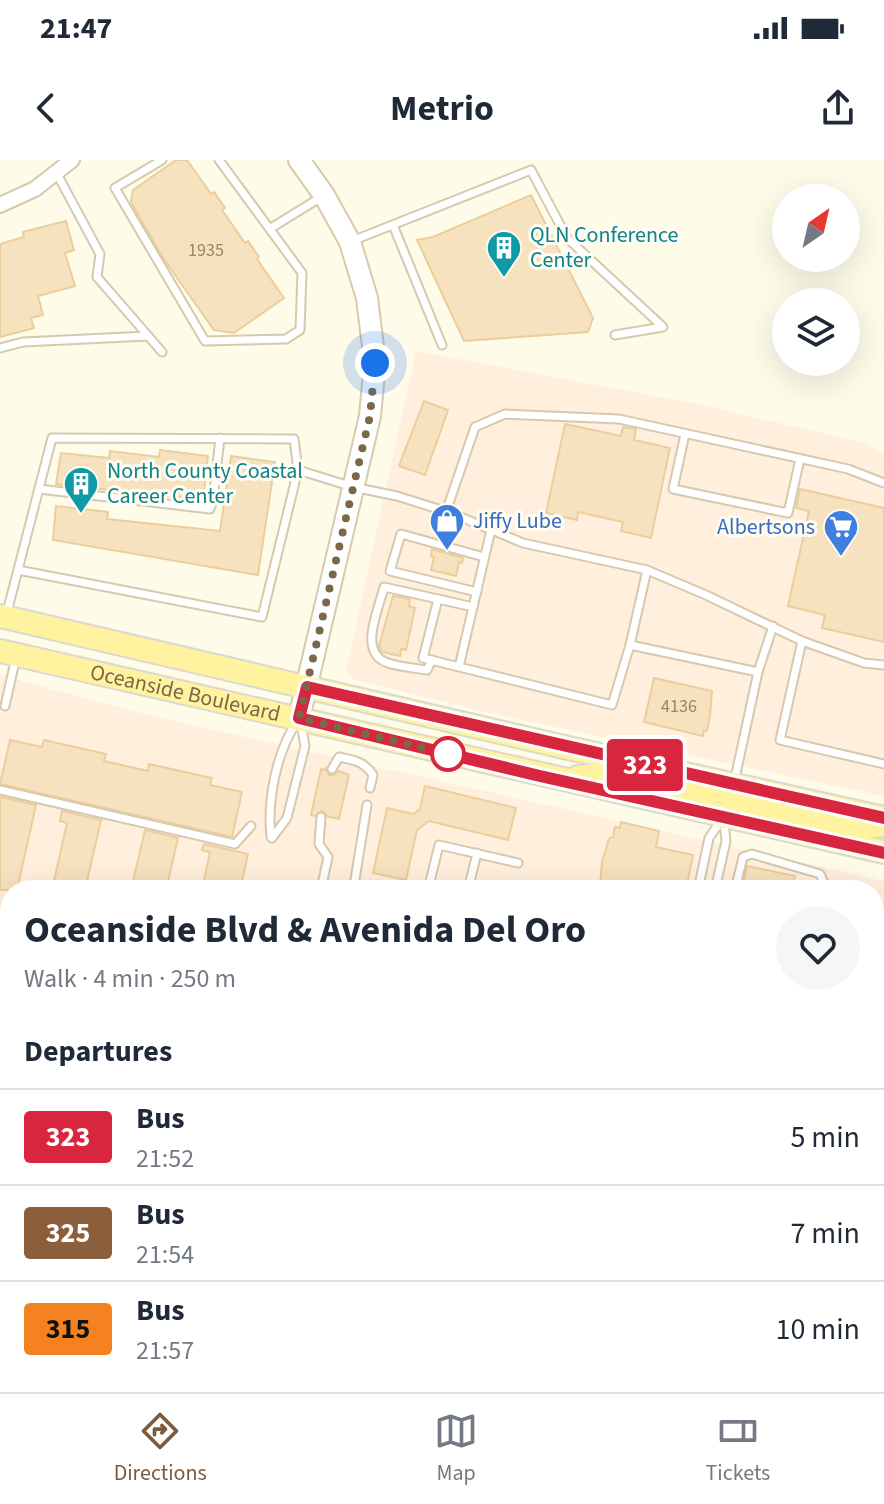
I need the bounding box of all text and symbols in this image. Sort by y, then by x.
text: 21:47 [40,7,112,50]
text: Metrio [390,83,494,134]
icon: back [24,86,68,130]
icon: share [816,86,860,130]
north arrow [772,184,860,272]
map controls [772,184,860,376]
place label: QLN Conference Center [530,219,678,276]
building icon: QLN Conference Center [485,229,523,279]
house number: 1935 [188,238,224,263]
button: layers [772,288,860,376]
your location [355,343,395,383]
place label: North County Coastal Career Center [107,455,303,512]
building icon: North County Coastal Career Center [62,465,100,515]
shop icon: Jiffy Lube [428,502,466,552]
place label: Jiffy Lube [473,505,562,537]
supermarket icon: Albertsons [822,508,860,558]
place label: Albertsons [717,511,815,543]
street label: Oceanside Boulevard [87,656,284,730]
house number: 4136 [661,694,697,719]
unlabelled marker [431,737,465,771]
line badge: 323 [599,739,691,791]
text: 323 [623,745,667,785]
text: Oceanside Blvd & Avenida Del Oro [24,903,586,957]
button: heart [776,906,860,990]
text: Walk · 4 min · 250 m [24,960,236,997]
text: Departures [24,1030,172,1073]
text: Bus [136,1097,184,1140]
text: 5 min [790,1116,860,1159]
text: 323 [46,1117,90,1157]
text: 21:52 [136,1140,194,1177]
text: Bus [136,1193,184,1236]
text: 7 min [790,1212,860,1255]
text: 325 [46,1213,90,1253]
text: 21:54 [136,1236,194,1273]
text: Bus [136,1289,184,1332]
text: 10 min [776,1308,860,1351]
text: 315 [46,1309,90,1349]
text: 21:57 [136,1332,194,1369]
tab: Directions [114,1409,207,1489]
tab: Map [434,1409,478,1489]
tab: Tickets [705,1409,770,1489]

